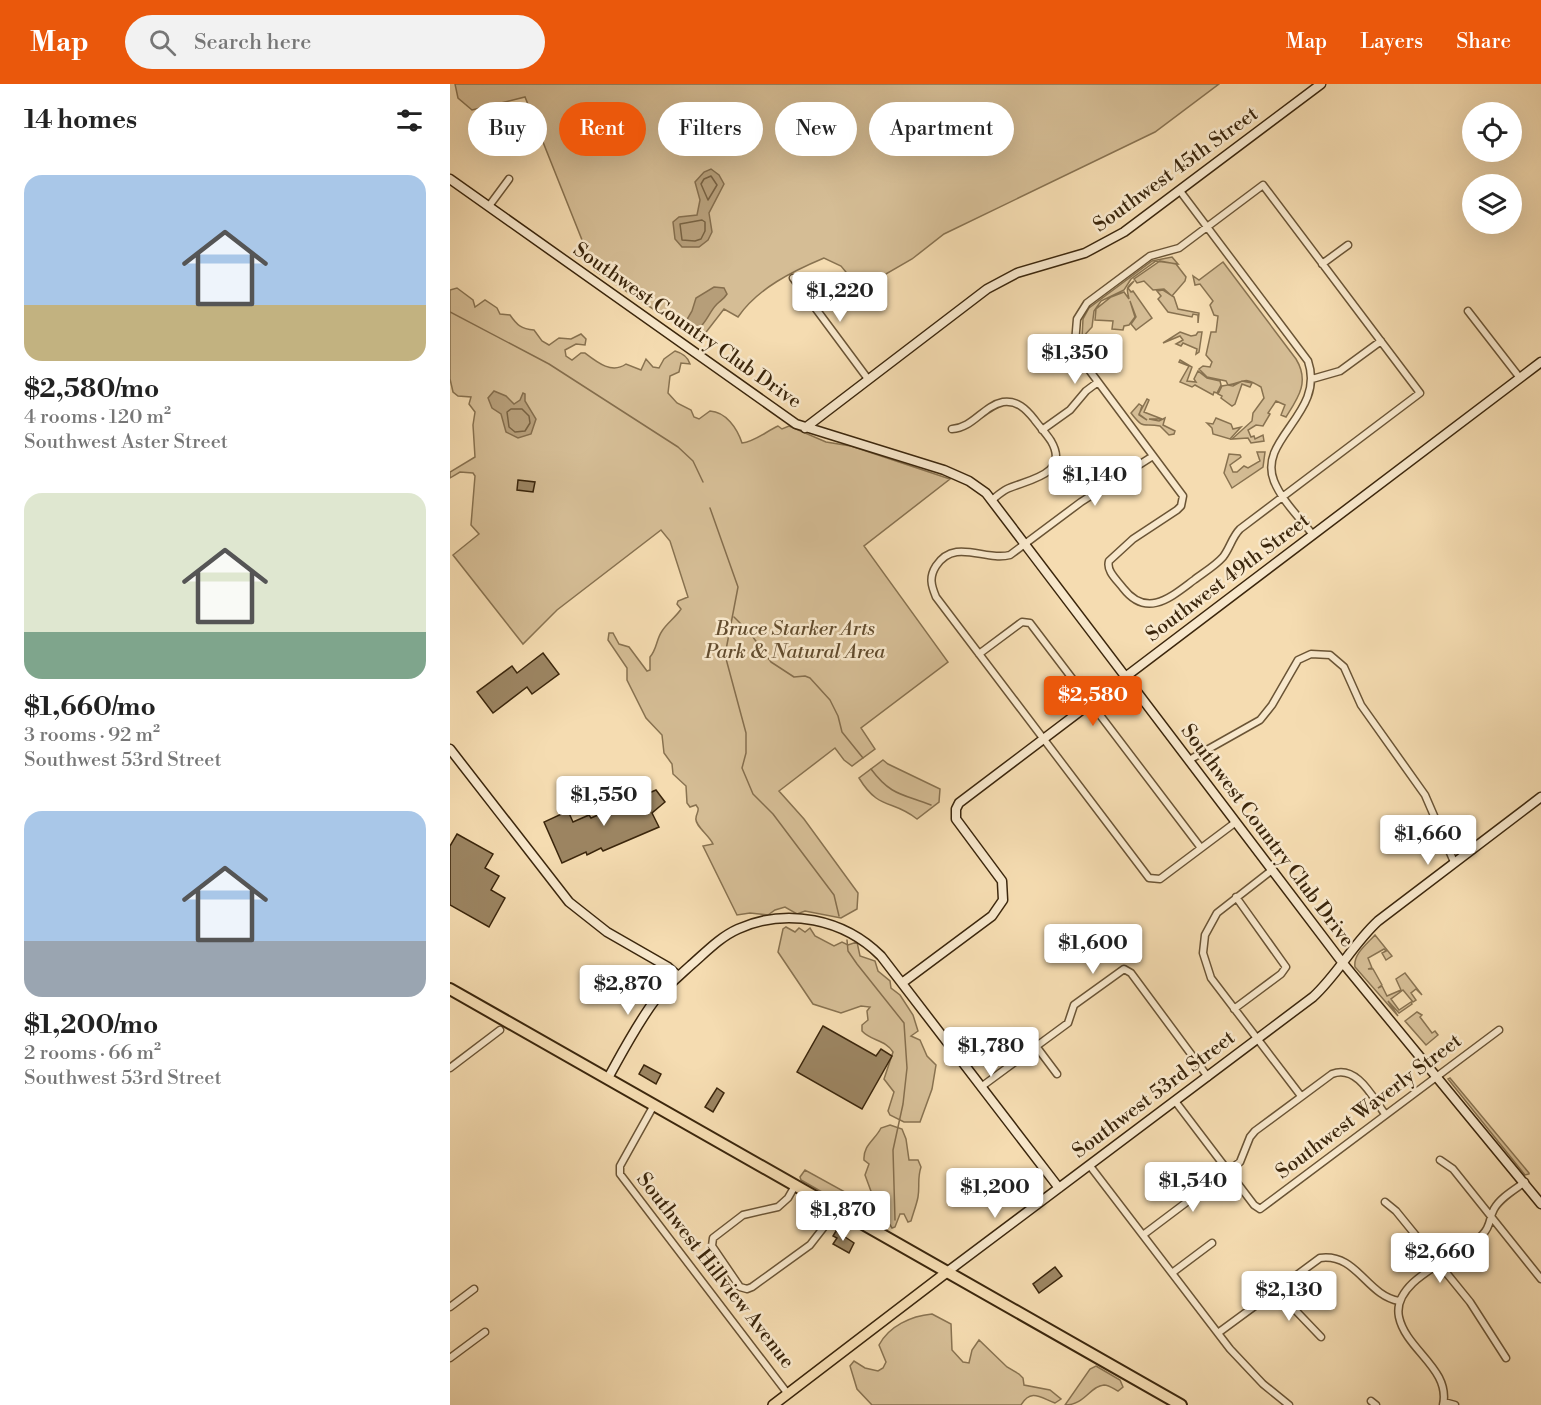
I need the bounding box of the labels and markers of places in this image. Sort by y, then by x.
pin: $1,220 [791,272,889,323]
pin: $1,350 [1026,334,1124,385]
pin: $1,140 [1046,456,1144,507]
pin: $2,580 [1044,676,1142,727]
pin: $1,550 [555,776,653,827]
pin: $1,660 [1379,815,1477,866]
pin: $1,600 [1044,924,1142,975]
pin: $2,870 [579,965,677,1016]
pin: $1,780 [942,1027,1040,1078]
pin: $1,540 [1144,1162,1242,1213]
pin: $1,200 [946,1168,1044,1219]
pin: $1,870 [794,1191,892,1242]
pin: $2,660 [1391,1233,1489,1284]
pin: $2,130 [1240,1271,1338,1322]

